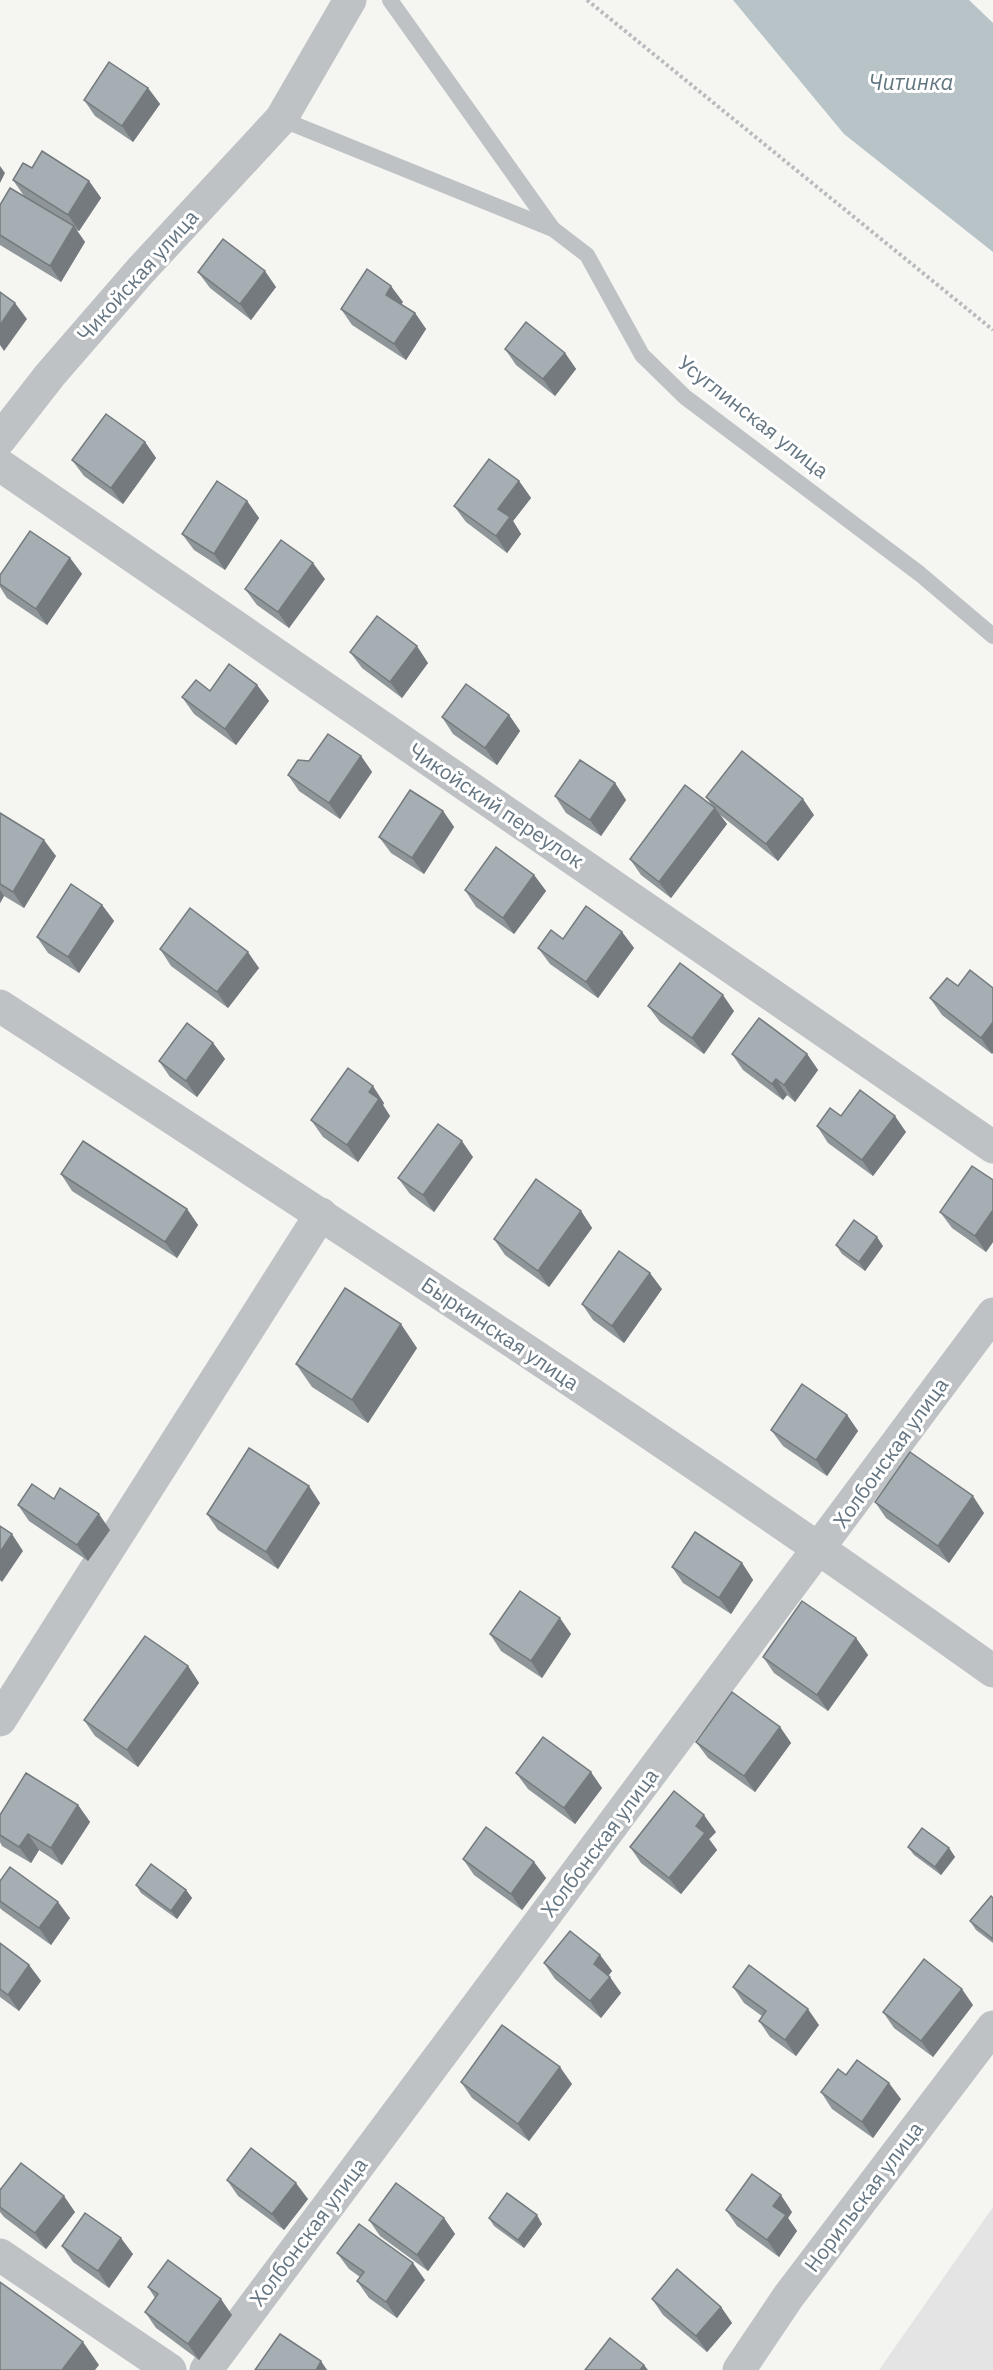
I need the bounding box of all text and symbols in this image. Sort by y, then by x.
water label: Читинка [869,67,953,96]
street label: Чикойская улица [70,203,204,347]
street label: Усуглинская улица [672,348,835,484]
street label: Чикойский переулок [404,736,590,874]
street label: Быркинская улица [416,1270,585,1396]
street label: Холбонская улица [826,1372,954,1533]
street label: Холбонская улица [534,1762,664,1923]
street label: Норильская улица [797,2116,929,2277]
street label: Холбонская улица [243,2151,373,2312]

